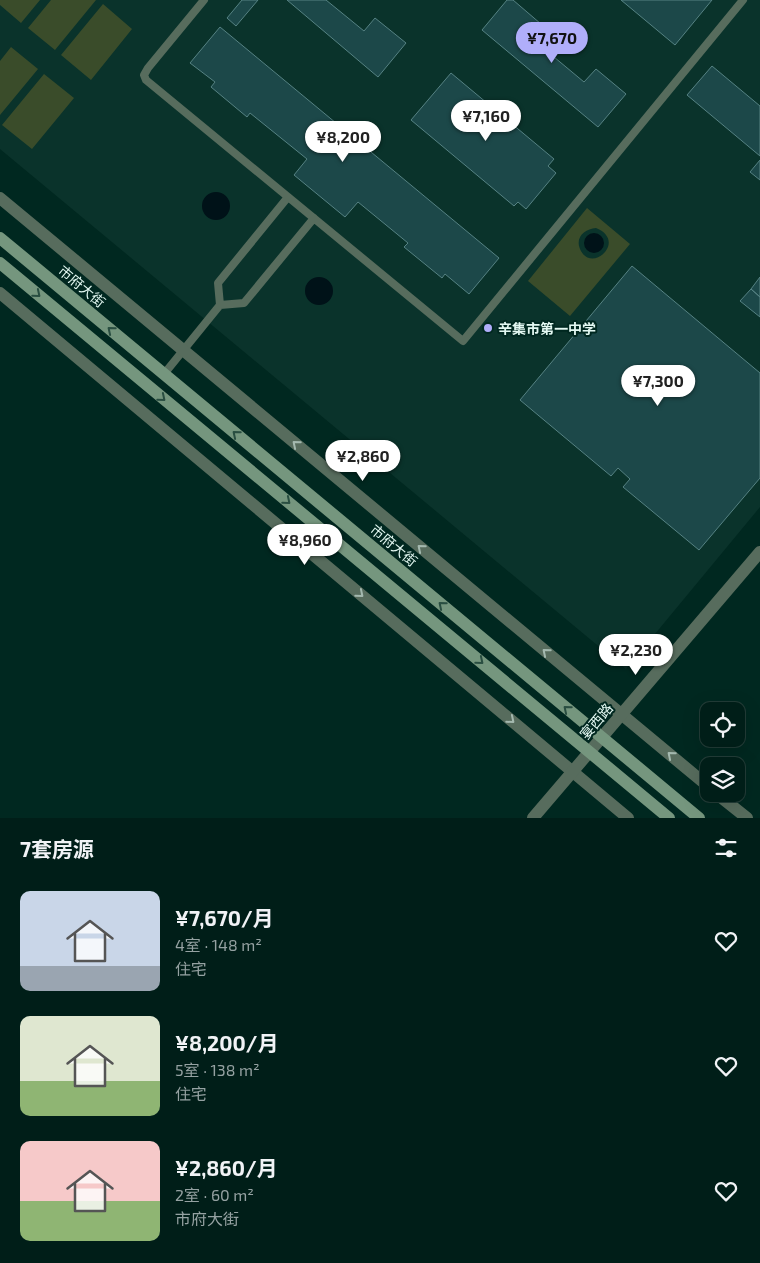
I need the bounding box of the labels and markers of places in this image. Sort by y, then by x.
pin: ¥7,670 [511,22,593,64]
pin: ¥7,160 [445,100,527,142]
pin: ¥8,200 [302,120,384,163]
place label: 辛集市第一中学 [498,320,596,337]
marker: 辛集市第一中学 [482,322,494,334]
pin: ¥7,300 [617,364,699,407]
pin: ¥2,860 [322,440,404,482]
pin: ¥8,960 [264,524,346,566]
pin: ¥2,230 [595,634,677,676]

